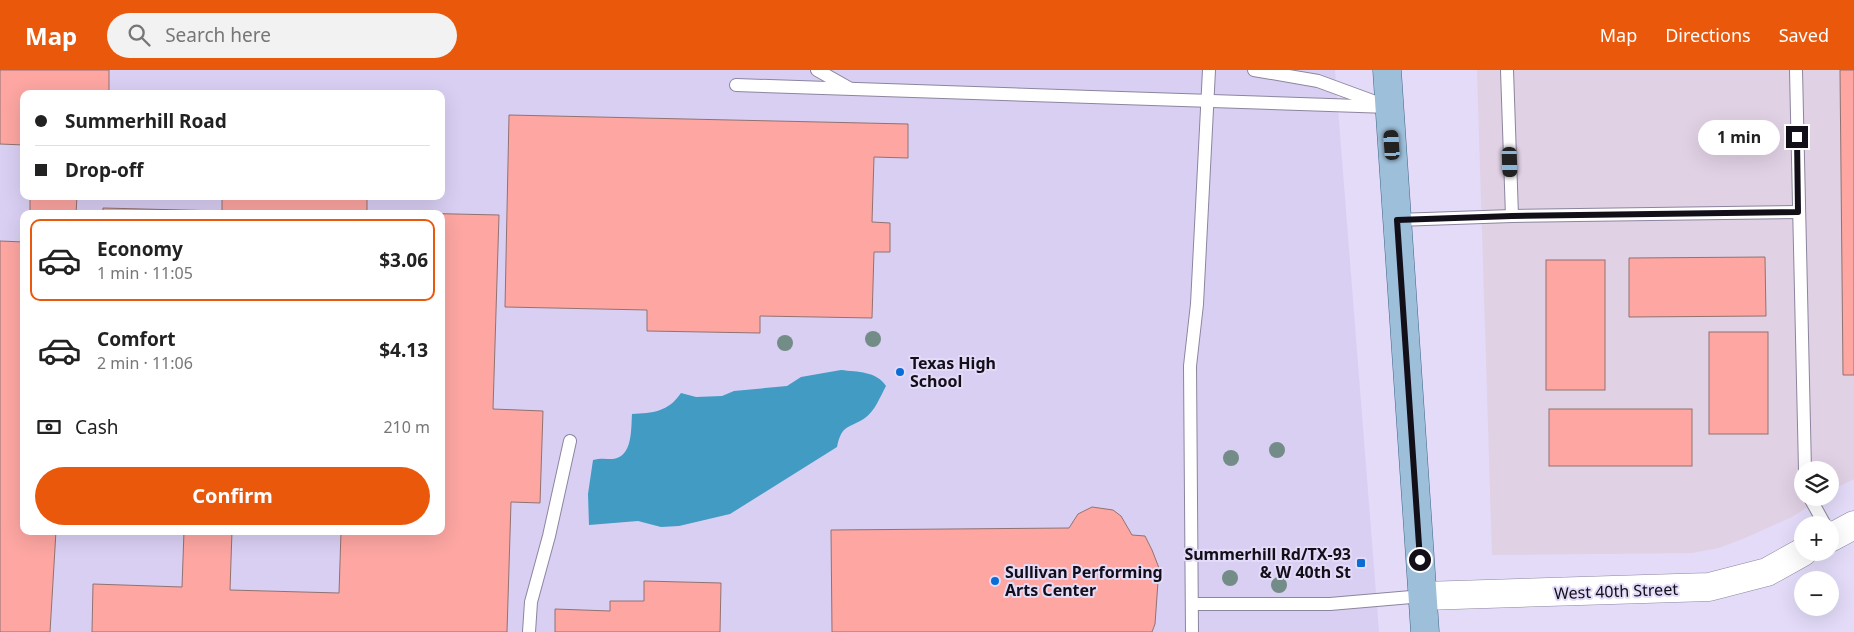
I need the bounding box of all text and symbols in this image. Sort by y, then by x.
search box [107,13,457,58]
text: Map [25,19,77,52]
icon: search [125,21,153,49]
text: Search here [165,22,271,48]
text: Map [1600,23,1637,47]
text: Directions [1665,23,1751,47]
text: Saved [1779,23,1829,47]
text: Summerhill Road [65,108,227,134]
callout: 1 min [1697,120,1780,154]
text: 1 min [1717,126,1761,148]
route end [1786,126,1808,148]
car [1383,130,1400,160]
car [1501,147,1518,177]
text: Drop-off [65,157,144,183]
text: Economy [97,236,183,262]
icon: car [37,238,82,283]
text: $3.06 [379,247,428,273]
text: 1 min · 11:05 [97,262,193,284]
text: Comfort [97,326,176,352]
icon: car [37,328,82,373]
text: $4.13 [379,337,428,363]
text: 2 min · 11:06 [97,352,193,374]
place label: Texas High School [910,352,996,392]
marker: Texas High School [894,366,906,378]
icon: cash [35,413,63,441]
text: Cash [75,414,119,440]
text: 210 m [383,416,430,438]
map controls [1794,461,1839,616]
button: layers [1794,461,1839,506]
button: Confirm [35,467,430,525]
button: + [1794,516,1839,561]
place label: Summerhill Rd/TX-93 & W 40th St [1184,543,1351,583]
route start [1409,549,1431,571]
marker: Summerhill Rd/TX-93 & W 40th St [1355,557,1367,569]
place label: Sullivan Performing Arts Center [1005,561,1163,601]
button: − [1794,571,1839,616]
marker: Sullivan Performing Arts Center [989,575,1001,587]
street label: West 40th Street [1554,578,1679,604]

